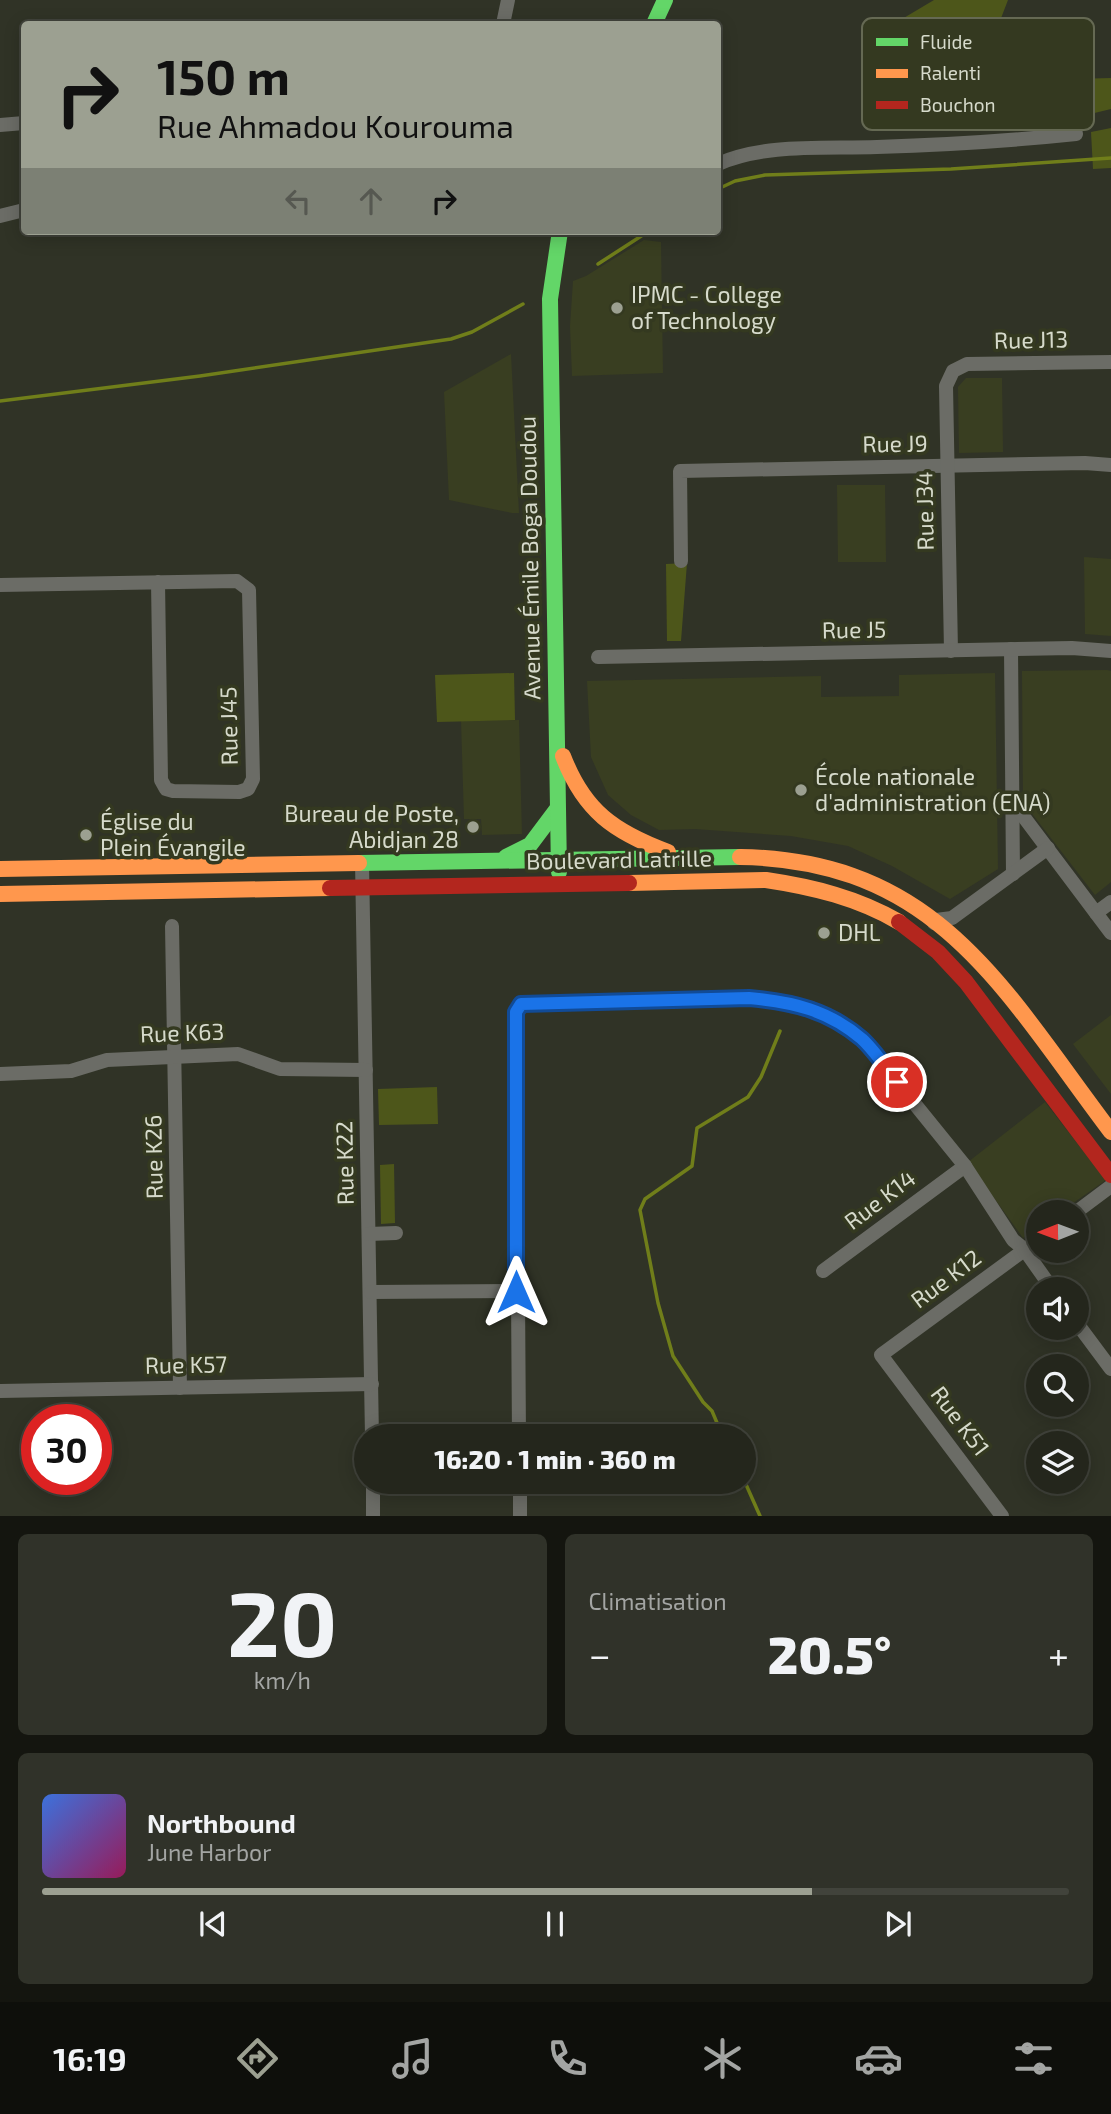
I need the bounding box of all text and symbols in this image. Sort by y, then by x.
legend [862,18,1094,130]
text: Fluide [920,30,973,53]
text: 150 m [157,46,290,105]
icon: right [42,49,133,140]
text: Ralenti [920,61,981,84]
text: Bouchon [920,93,996,116]
text: Rue Ahmadou Kourouma [157,106,514,144]
icon: left [279,182,317,220]
icon: ahead [352,182,390,220]
icon: right [425,182,463,220]
place label: IPMC - College of Technology [631,280,782,334]
marker: IPMC - College of Technology [609,300,625,316]
street label: Rue J13 [994,324,1068,354]
street label: Avenue Émile Boga Doudou [513,416,545,700]
street label: Rue J9 [862,428,928,458]
street label: Rue J34 [909,471,939,551]
street label: Rue J5 [821,614,886,644]
street label: Rue J45 [213,686,243,766]
place label: École nationale d'administration (ENA) [815,762,1051,816]
marker: École nationale d'administration (ENA) [793,782,809,798]
place label: Bureau de Poste, Abidjan 28 [284,799,459,853]
place label: Église du Plein Évangile [100,807,246,861]
marker: Bureau de Poste, Abidjan 28 [465,819,481,835]
marker: Église du Plein Évangile [78,827,94,843]
street label: Boulevard Latrille [526,843,712,875]
place label: DHL [838,918,881,946]
marker: DHL [816,925,832,941]
street label: Rue K63 [139,1017,225,1047]
pin [867,1052,927,1112]
icon: arrive [878,1063,916,1101]
street label: Rue K26 [138,1115,168,1199]
street label: Rue K22 [329,1121,359,1205]
street label: Rue K14 [838,1163,920,1235]
north arrow [1026,1200,1088,1264]
map controls [1026,1200,1089,1494]
street label: Rue K12 [905,1243,986,1314]
position arrow [479,1255,553,1329]
button: sound [1026,1277,1089,1340]
street label: Rue K57 [144,1349,228,1379]
button: search [1026,1354,1089,1417]
street label: Rue K51 [926,1380,996,1461]
speed limit sign: 30 [21,1404,112,1495]
button: layers [1026,1431,1089,1494]
text: 16:20 · 1 min · 360 m [434,1443,676,1474]
text: 20 [227,1566,337,1675]
text: Climatisation [589,1587,727,1615]
text: 20.5° [767,1622,891,1684]
text: − [589,1631,611,1677]
text: + [1048,1631,1069,1677]
text: km/h [254,1666,311,1694]
text: Northbound [147,1807,296,1838]
text: June Harbor [147,1838,271,1866]
icon: previous [194,1905,232,1943]
icon: pause [536,1905,574,1943]
icon: next [879,1905,917,1943]
icon: directions [233,2034,282,2083]
icon: music [388,2034,437,2083]
icon: phone [543,2034,592,2083]
icon: climate [698,2034,747,2083]
icon: car [854,2034,903,2083]
icon: filters [1009,2034,1058,2083]
text: 16:19 [53,2039,127,2077]

